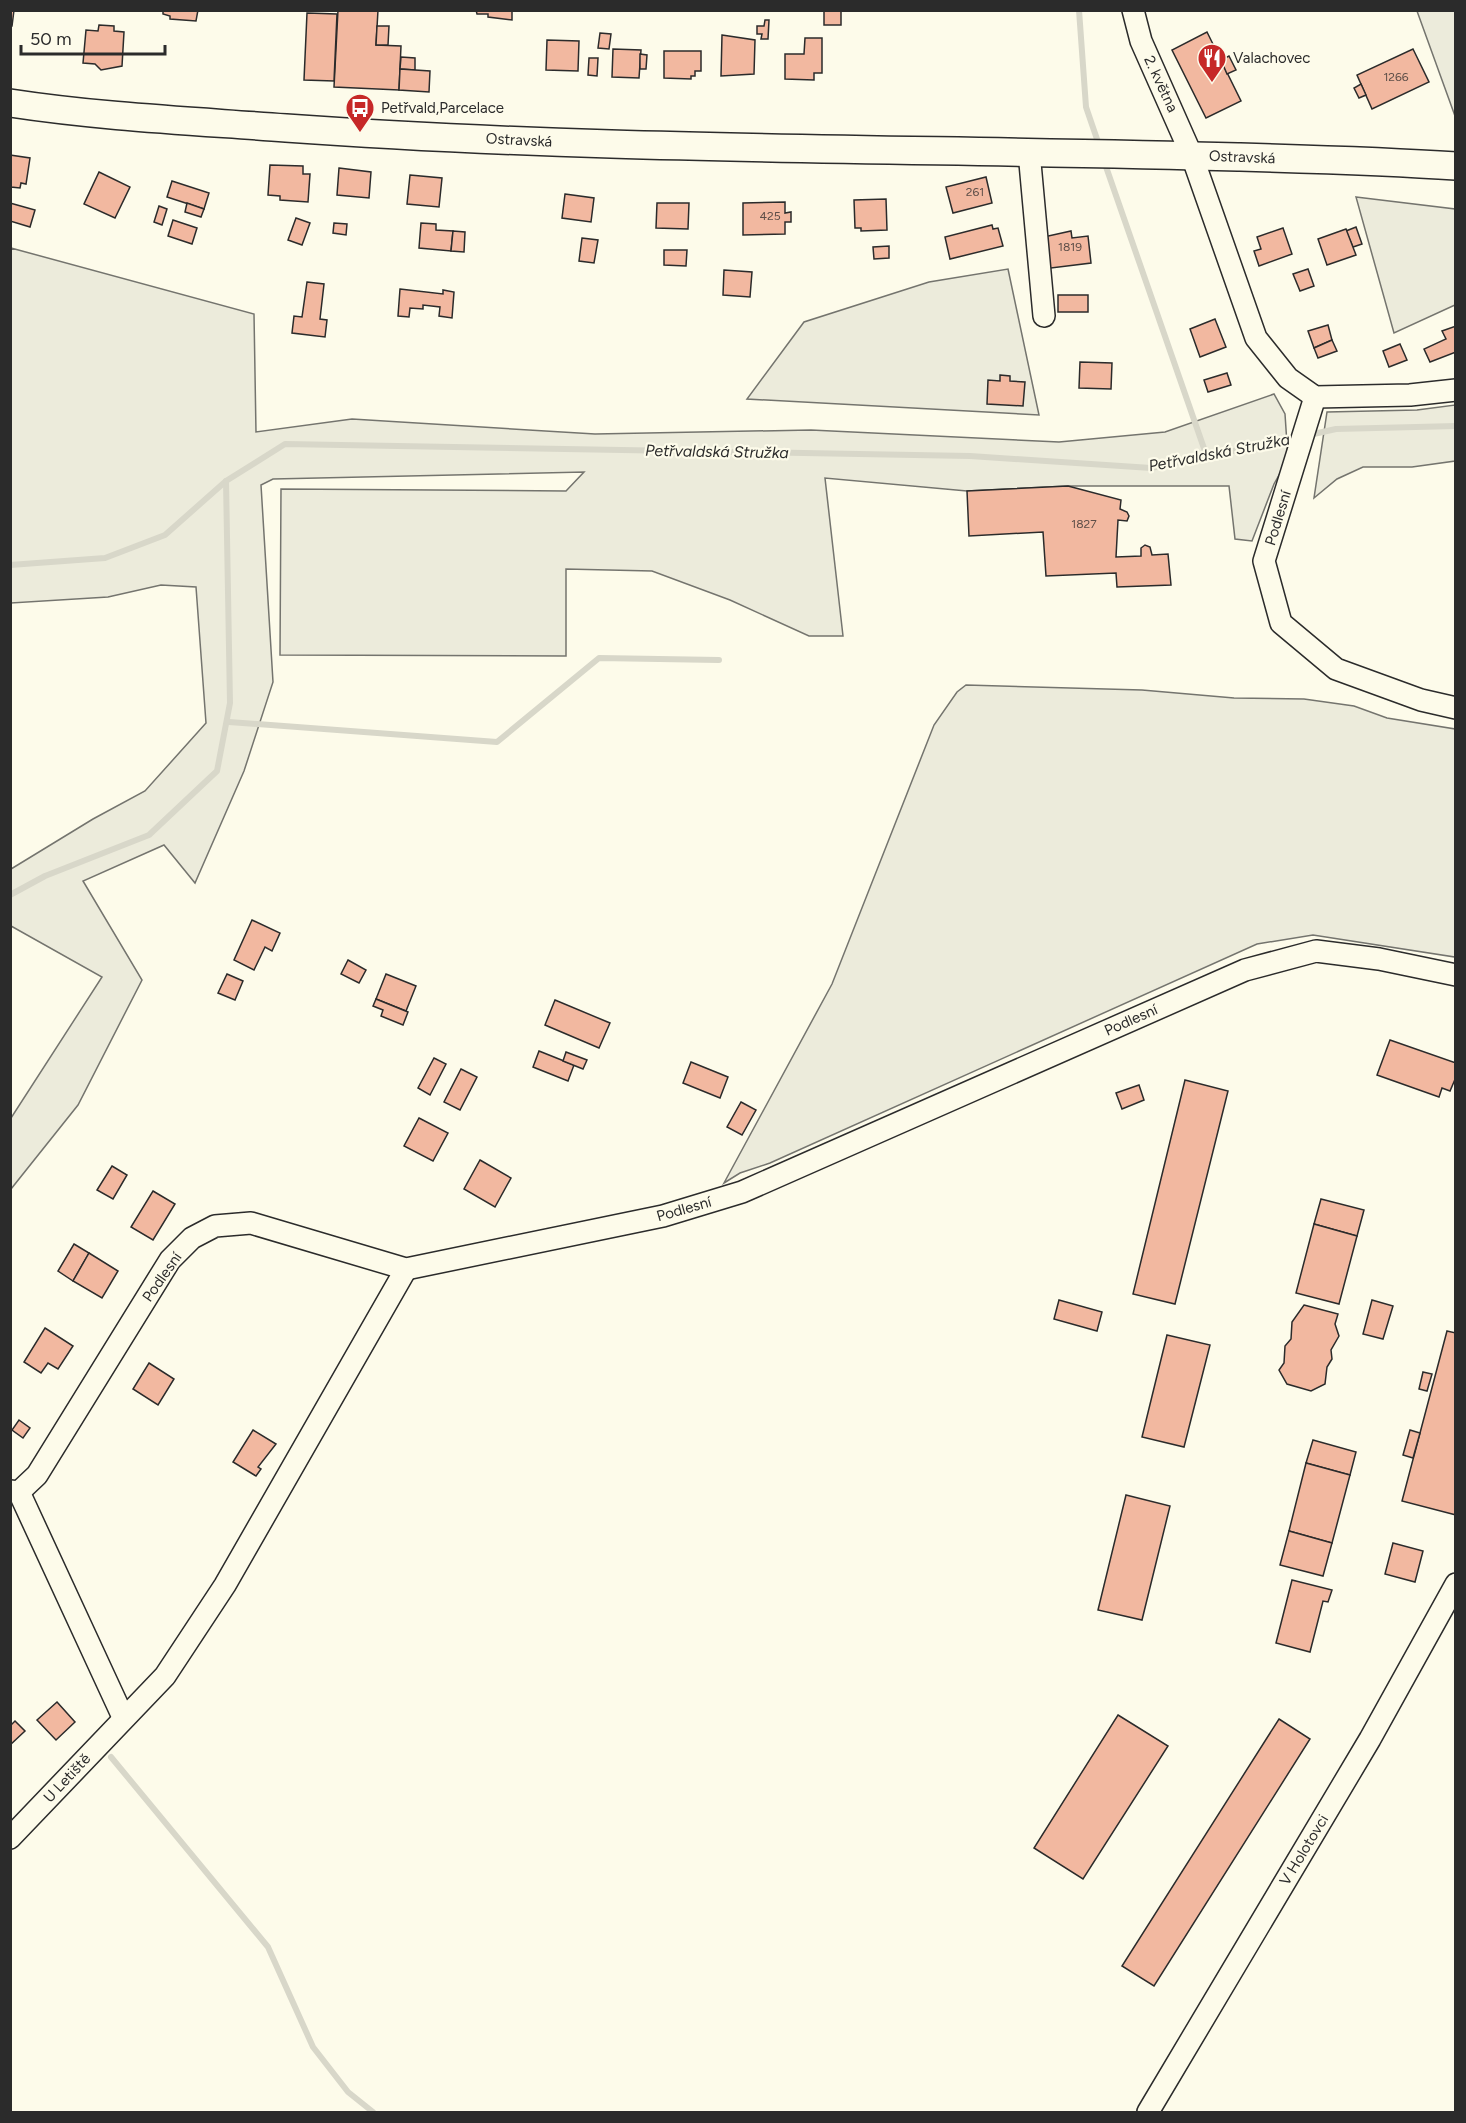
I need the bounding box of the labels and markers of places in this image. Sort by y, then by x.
restaurant icon: Valachovec [1196,42,1228,84]
place label: Valachovec [1233,49,1310,67]
bus stop icon: Petřvald,Parcelace [344,92,376,134]
place label: Petřvald,Parcelace [381,99,504,117]

